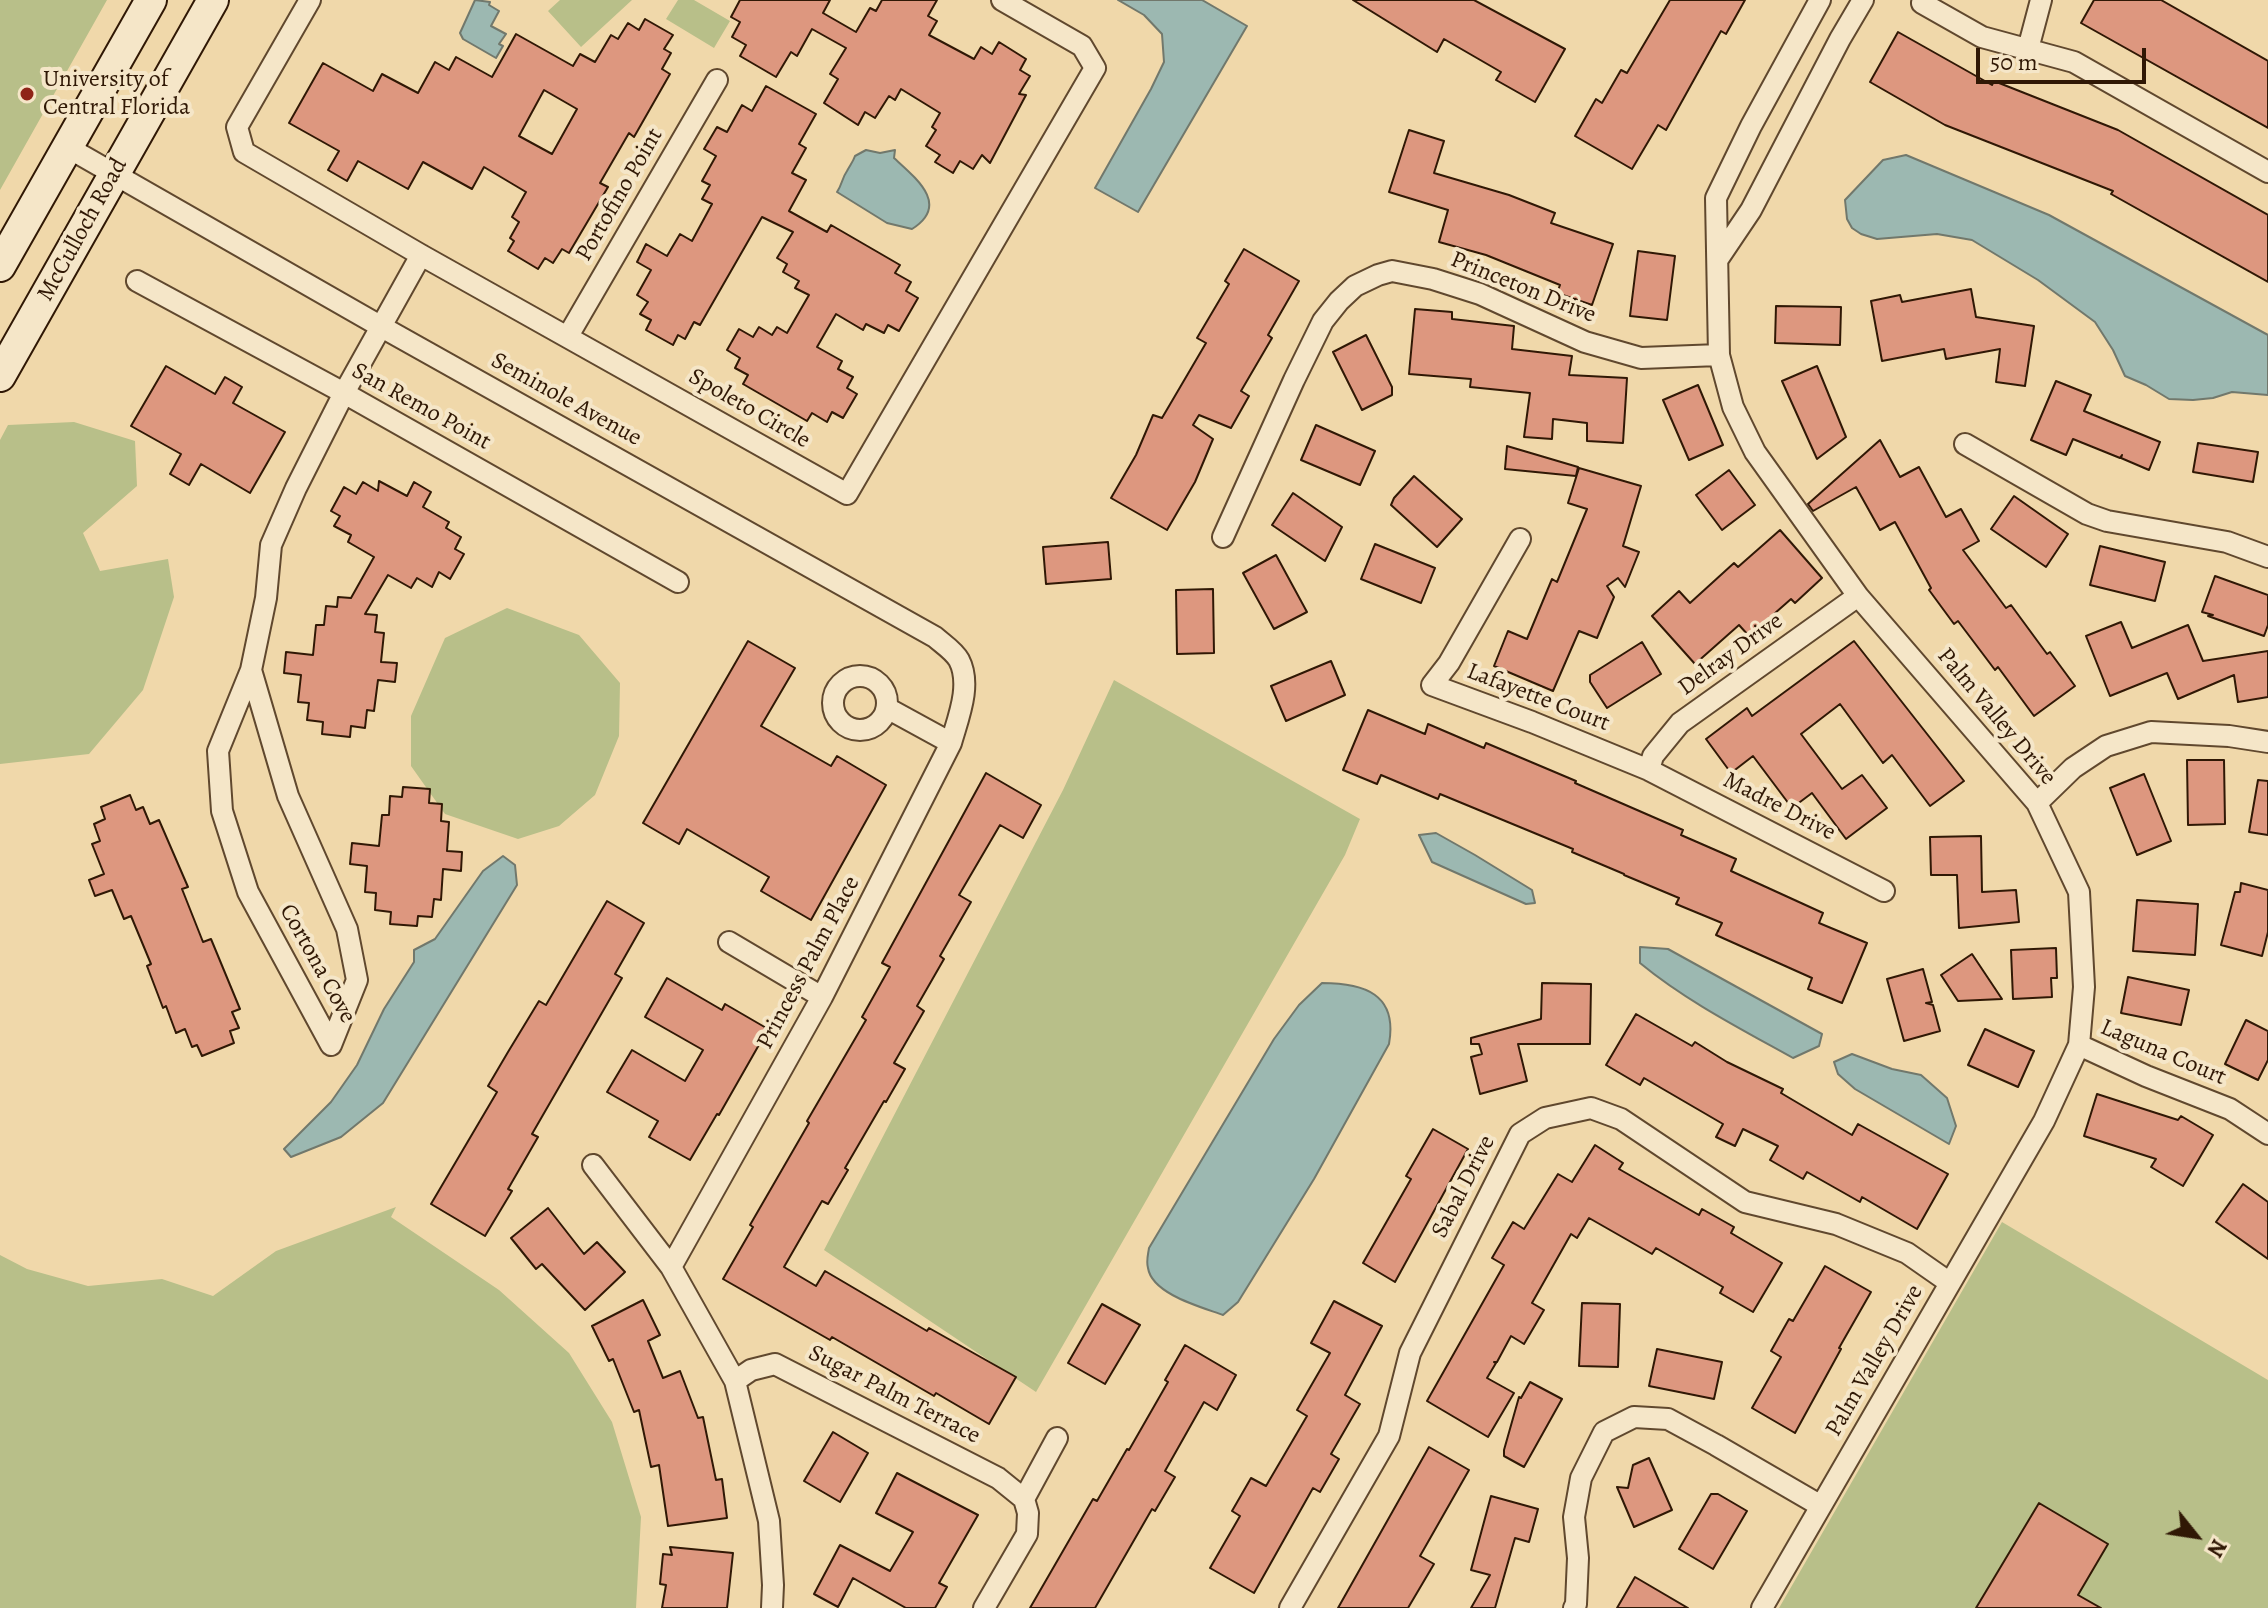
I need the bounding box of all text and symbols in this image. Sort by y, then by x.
scale bar [1980,32,2150,82]
text: 50 m [1990,46,2038,78]
place label: University of Central Florida [43,66,190,122]
marker: University of Central Florida [18,85,36,103]
street label: Portofino Point [570,123,670,267]
street label: McCulloch Road [32,153,134,307]
street label: Princeton Drive [1446,246,1600,330]
street label: Seminole Avenue [486,347,646,453]
street label: San Remo Point [346,357,496,457]
street label: Spoleto Circle [683,363,815,455]
street label: Delray Drive [1673,607,1789,703]
street label: Palm Valley Drive [1930,643,2062,791]
street label: Lafayette Court [1462,658,1614,738]
street label: Madre Drive [1718,766,1840,848]
street label: Princess Palm Place [751,871,867,1055]
street label: Cortona Cove [272,899,362,1029]
street label: Laguna Court [2096,1014,2230,1092]
street label: Sabal Drive [1426,1131,1502,1243]
street label: Palm Valley Drive [1820,1280,1930,1442]
street label: Sugar Palm Terrace [803,1339,985,1451]
north arrow [2156,1496,2236,1576]
text: N [2200,1534,2234,1562]

